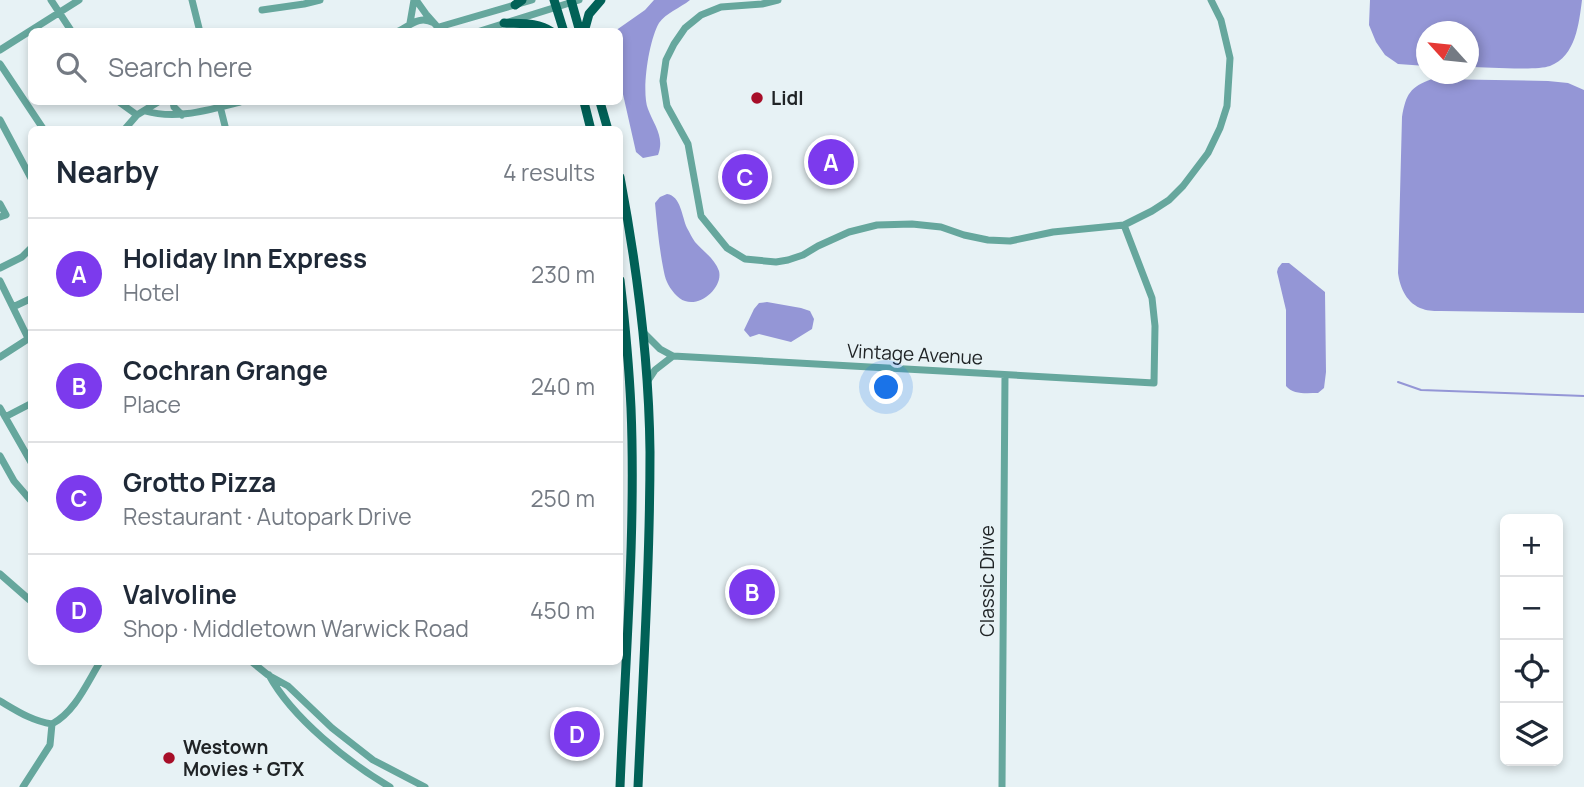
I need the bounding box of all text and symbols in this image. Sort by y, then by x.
north arrow [1416,21,1479,84]
search box [28,28,623,105]
icon: search [52,48,90,86]
text: Search here [108,49,253,85]
place label: Lidl [771,85,804,111]
marker: Lidl [749,90,765,106]
pin: A [808,136,854,188]
text: Nearby [56,151,159,192]
pin: C [722,151,768,203]
text: 4 results [503,156,595,188]
text: Holiday Inn Express [123,240,367,276]
text: A [71,258,87,290]
text: 230 m [531,258,595,290]
text: Hotel [123,276,180,308]
street label: Vintage Avenue [846,337,984,371]
text: Cochran Grange [123,352,328,388]
text: B [72,370,86,402]
text: 240 m [531,370,595,402]
your location [869,370,903,404]
text: Place [123,388,181,420]
text: Grotto Pizza [123,464,276,500]
text: C [71,482,88,514]
text: 250 m [530,482,595,514]
text: Restaurant · Autopark Drive [123,500,412,532]
map controls [1500,514,1563,766]
button: + [1500,514,1563,577]
street label: Classic Drive [974,525,1000,637]
pin: B [729,566,775,618]
text: Valvoline [123,576,237,612]
button: − [1500,577,1563,640]
text: D [71,594,87,626]
text: 450 m [530,594,595,626]
text: Shop · Middletown Warwick Road [123,612,469,644]
button: locate [1500,640,1563,703]
button: layers [1500,703,1563,766]
pin: D [554,708,600,760]
place label: Westown Movies + GTX [183,734,305,782]
marker: Westown Movies + GTX [161,750,177,766]

